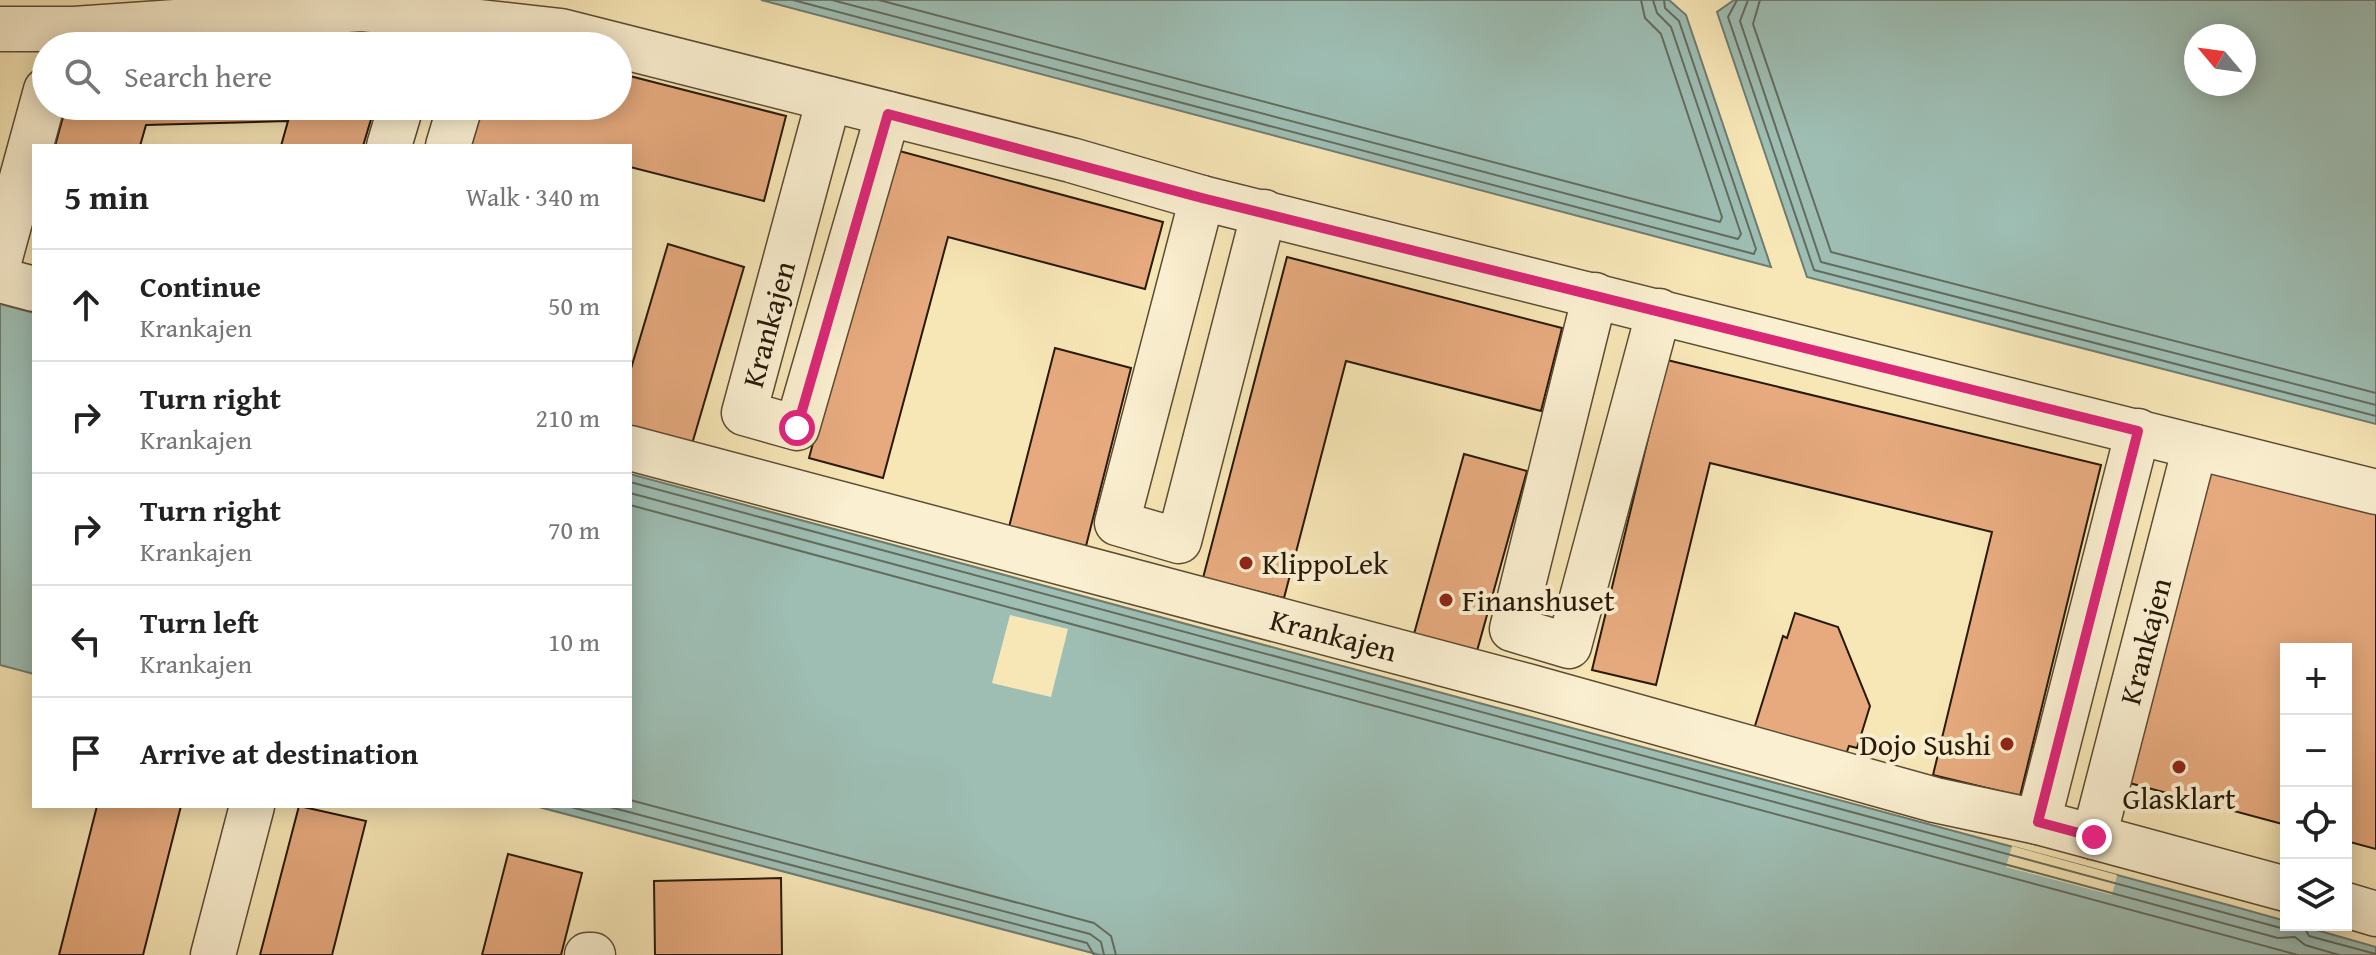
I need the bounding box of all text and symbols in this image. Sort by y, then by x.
north arrow [2184,24,2256,96]
search box [32,32,632,120]
icon: search [60,54,104,98]
text: Search here [124,54,272,98]
text: 5 min [64,172,149,221]
text: Walk · 340 m [466,177,600,216]
street label: Krankajen [730,256,806,392]
text: Continue [140,264,261,308]
icon: ahead [64,283,108,327]
text: 50 m [548,286,600,325]
text: Krankajen [140,308,252,347]
text: Turn right [140,376,281,420]
icon: right [64,395,108,439]
text: 210 m [535,398,600,437]
route start [779,410,815,446]
text: Krankajen [140,420,252,459]
text: Turn right [140,488,281,532]
icon: right [64,507,108,551]
text: 70 m [548,510,600,549]
text: Krankajen [140,532,252,571]
place label: KlippoLek [1262,541,1389,585]
marker: KlippoLek [1237,554,1255,572]
street label: Krankajen [2107,573,2182,709]
place label: Finanshuset [1462,578,1615,622]
marker: Finanshuset [1437,591,1455,609]
street label: Krankajen [1266,597,1402,673]
text: Turn left [140,600,259,644]
icon: left [64,619,108,663]
text: 10 m [548,622,600,661]
map controls [2280,643,2352,931]
button: + [2280,643,2352,715]
text: Krankajen [140,644,252,683]
button: − [2280,715,2352,787]
place label: Dojo Sushi [1859,722,1991,766]
icon: arrive [64,731,108,775]
text: Arrive at destination [140,731,418,775]
marker: Dojo Sushi [1998,735,2016,753]
marker: Glasklart [2170,758,2188,776]
place label: Glasklart [2123,776,2236,820]
button: locate [2280,787,2352,859]
route end [2076,819,2112,855]
button: layers [2280,859,2352,931]

